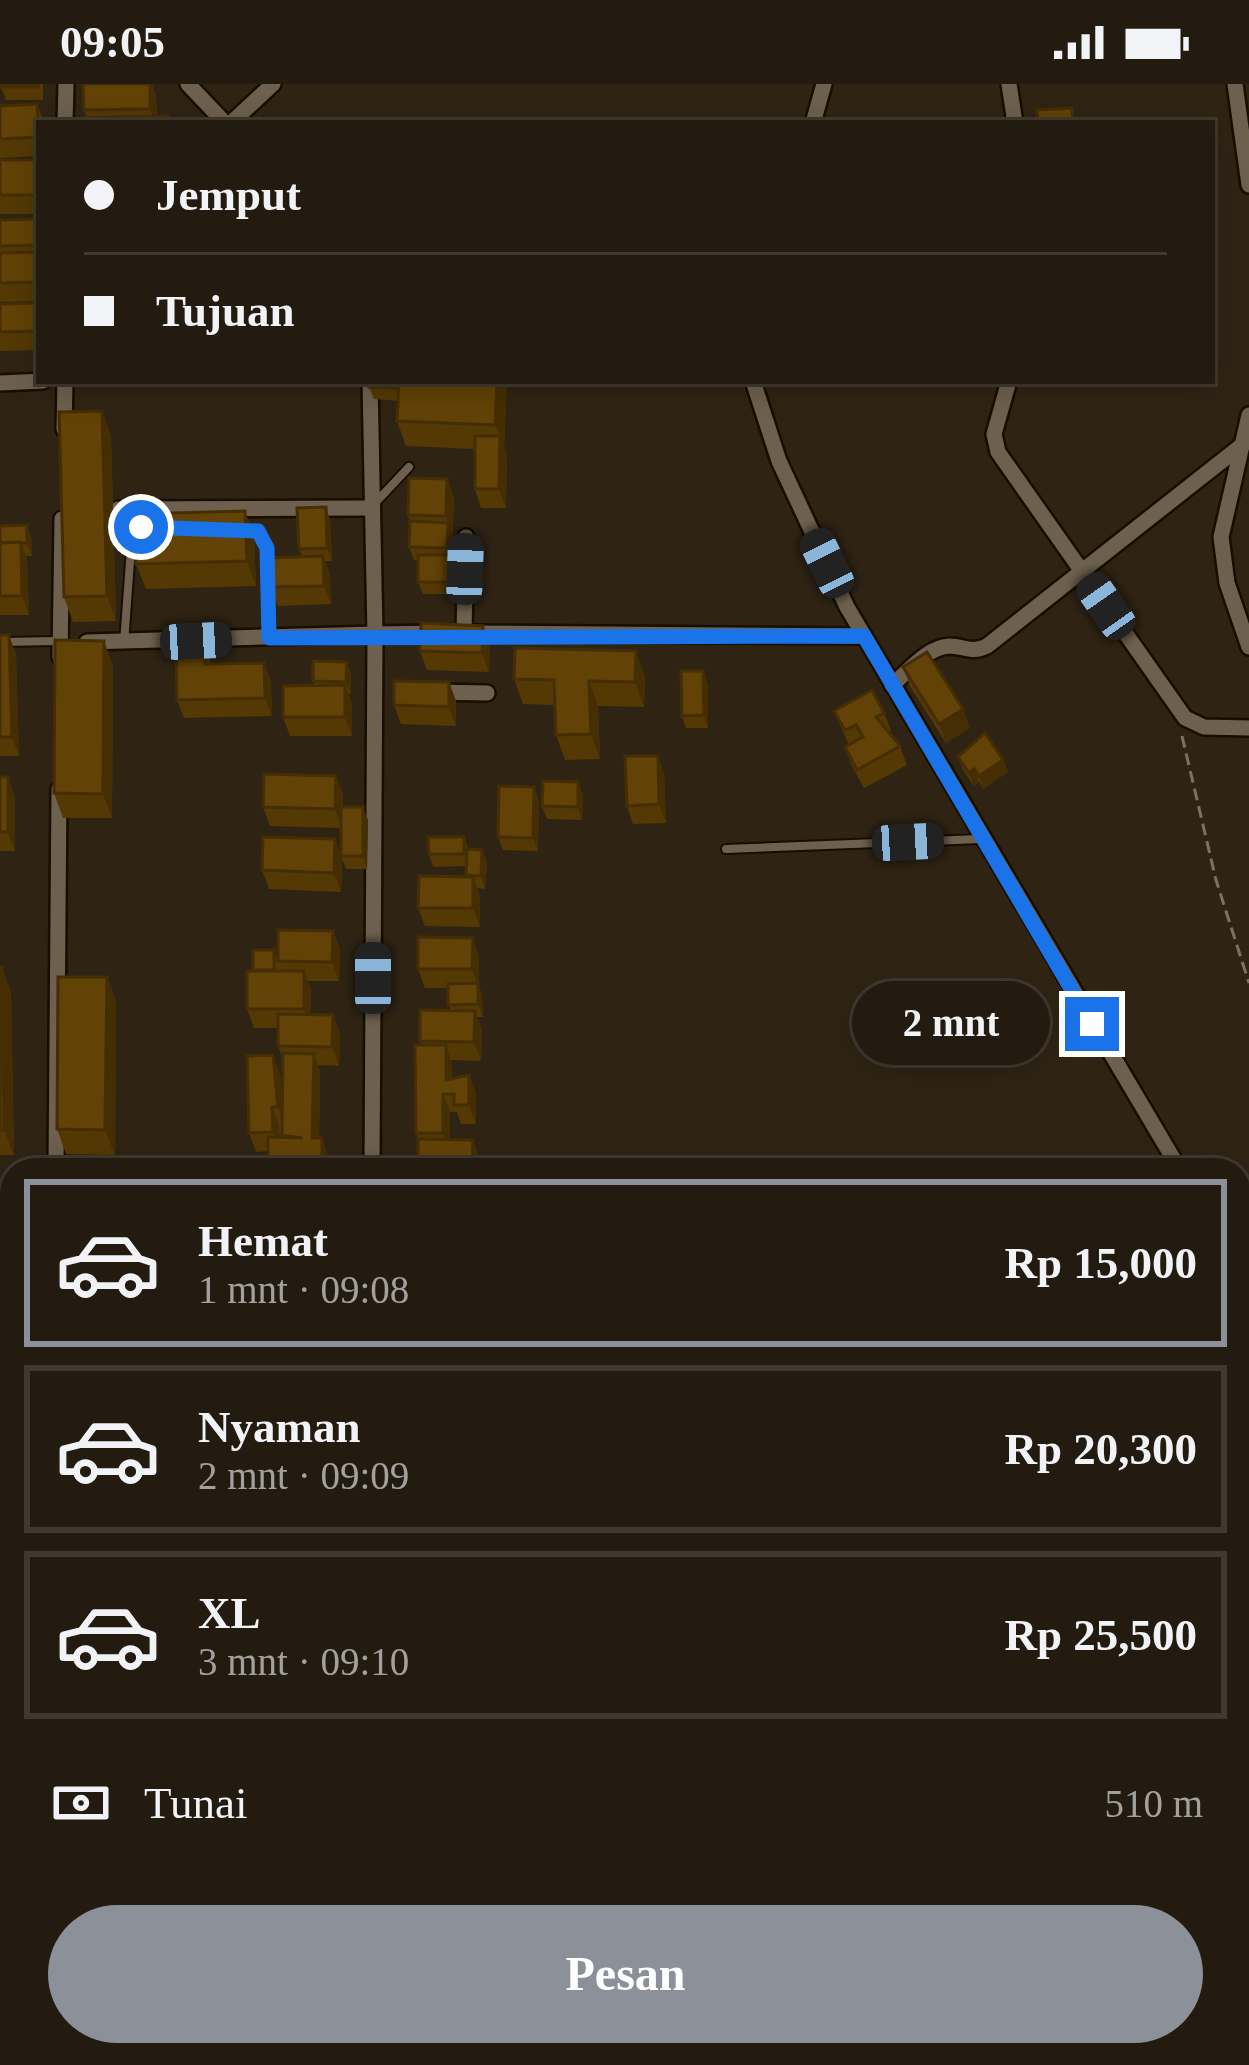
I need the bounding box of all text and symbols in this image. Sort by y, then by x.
text: 09:05 [60,17,165,67]
text: Jemput [156,170,301,220]
text: Tujuan [156,286,294,336]
route start [114,500,168,554]
car [795,523,859,603]
car [446,532,484,606]
car [1071,566,1141,646]
car [159,621,233,661]
car [871,822,945,862]
car [355,942,391,1014]
callout: 2 mnt [852,982,1050,1066]
route end [1065,997,1119,1051]
text: 2 mnt [903,1001,999,1044]
icon: car [54,1209,162,1317]
text: Hemat [198,1216,328,1266]
text: Rp 15,000 [1004,1238,1197,1288]
text: 1 mnt · 09:08 [198,1268,409,1311]
icon: car [54,1395,162,1503]
text: Nyaman [198,1402,361,1452]
text: Rp 20,300 [1004,1424,1197,1474]
text: 2 mnt · 09:09 [198,1454,409,1497]
icon: car [54,1581,162,1689]
text: XL [198,1588,261,1638]
text: Rp 25,500 [1004,1610,1197,1660]
text: 3 mnt · 09:10 [198,1640,409,1683]
icon: cash [48,1770,114,1836]
text: Tunai [144,1778,247,1828]
text: 510 m [1104,1782,1203,1825]
button: Pesan [48,1905,1203,2043]

